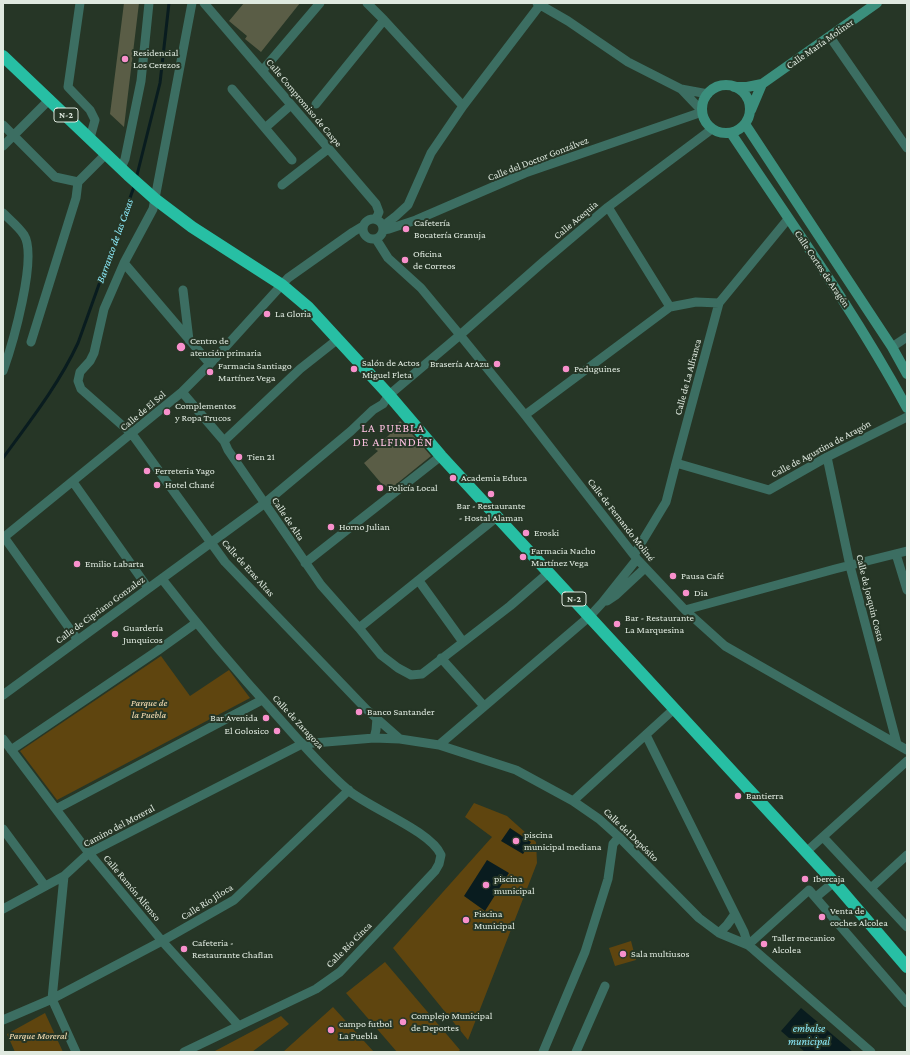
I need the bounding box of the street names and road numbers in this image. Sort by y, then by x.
street label: Calle María Moliner [784,16,856,72]
street label: Calle Compromiso de Caspe [264,56,344,150]
road number: N-2 [54,108,78,122]
street label: Calle del Doctor Gonzálvez [486,134,590,184]
street label: Calle Acequia [552,198,600,242]
street label: Calle Cortes de Aragón [792,228,852,310]
street label: Calle de La Alfranca [672,338,704,416]
street label: Calle de El Sol [118,388,168,434]
street label: Calle de Agustina de Aragón [769,418,873,480]
street label: Calle de Fernando Moliné [585,476,657,564]
street label: Calle de Alta [269,495,307,543]
street label: Calle de Eras Altas [219,537,277,599]
street label: Calle de Joaquin Costa [853,553,887,643]
street label: Calle de Cipriano Gonzalez [53,574,147,646]
road number: N-2 [562,592,586,606]
street label: Calle de Zaragoza [270,692,326,752]
street label: Camino del Moreral [81,802,157,850]
street label: Calle del Depósito [601,806,661,864]
street label: Calle Ramón Alfonso [101,852,163,924]
street label: Calle Río Jiloca [179,881,235,923]
street label: Calle Río Cinca [324,920,374,970]

